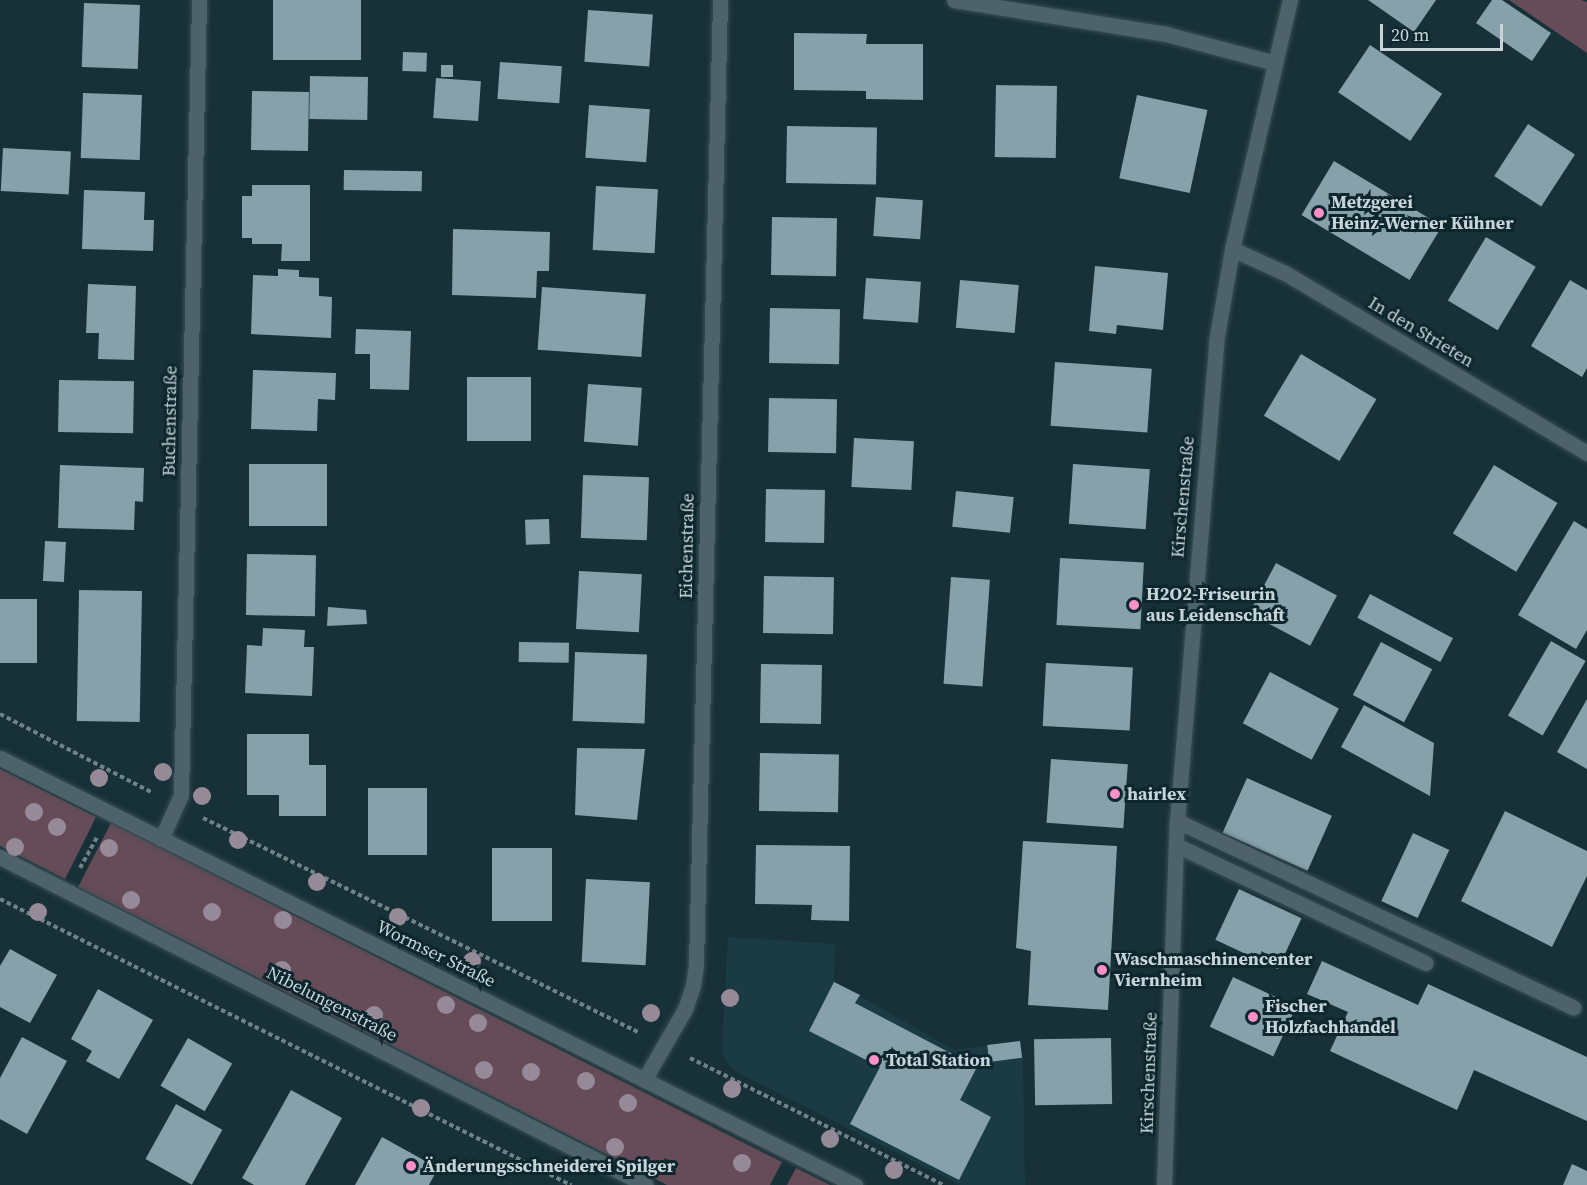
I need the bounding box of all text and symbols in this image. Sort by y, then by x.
scale bar [1383,12,1506,50]
text: 20 m [1391,22,1429,47]
place label: Metzgerei Heinz-Werner Kühner [1331,192,1514,234]
marker: Metzgerei Heinz-Werner Kühner [1312,206,1326,220]
street label: In den Strieten [1364,292,1478,372]
street label: Buchenstraße [158,365,182,477]
street label: Kirschenstraße [1167,435,1199,559]
street label: Eichenstraße [675,493,699,599]
place label: H2O2-Friseurin aus Leidenschaft [1146,584,1285,626]
marker: H2O2-Friseurin aus Leidenschaft [1127,598,1141,612]
place label: hairlex [1127,783,1186,805]
marker: hairlex [1108,787,1122,801]
street label: Wormser Straße [373,916,499,992]
place label: Waschmaschinencenter Viernheim [1114,949,1312,992]
street label: Nibelungenstraße [263,962,401,1046]
marker: Waschmaschinencenter Viernheim [1095,963,1109,977]
place label: Fischer Holzfachhandel [1265,996,1396,1038]
marker: Fischer Holzfachhandel [1246,1010,1260,1024]
street label: Kirschenstraße [1136,1012,1162,1134]
place label: Total Station [886,1049,991,1071]
marker: Total Station [867,1053,881,1067]
place label: Änderungsschneiderei Spilger [423,1155,675,1177]
marker: Änderungsschneiderei Spilger [404,1159,418,1173]

